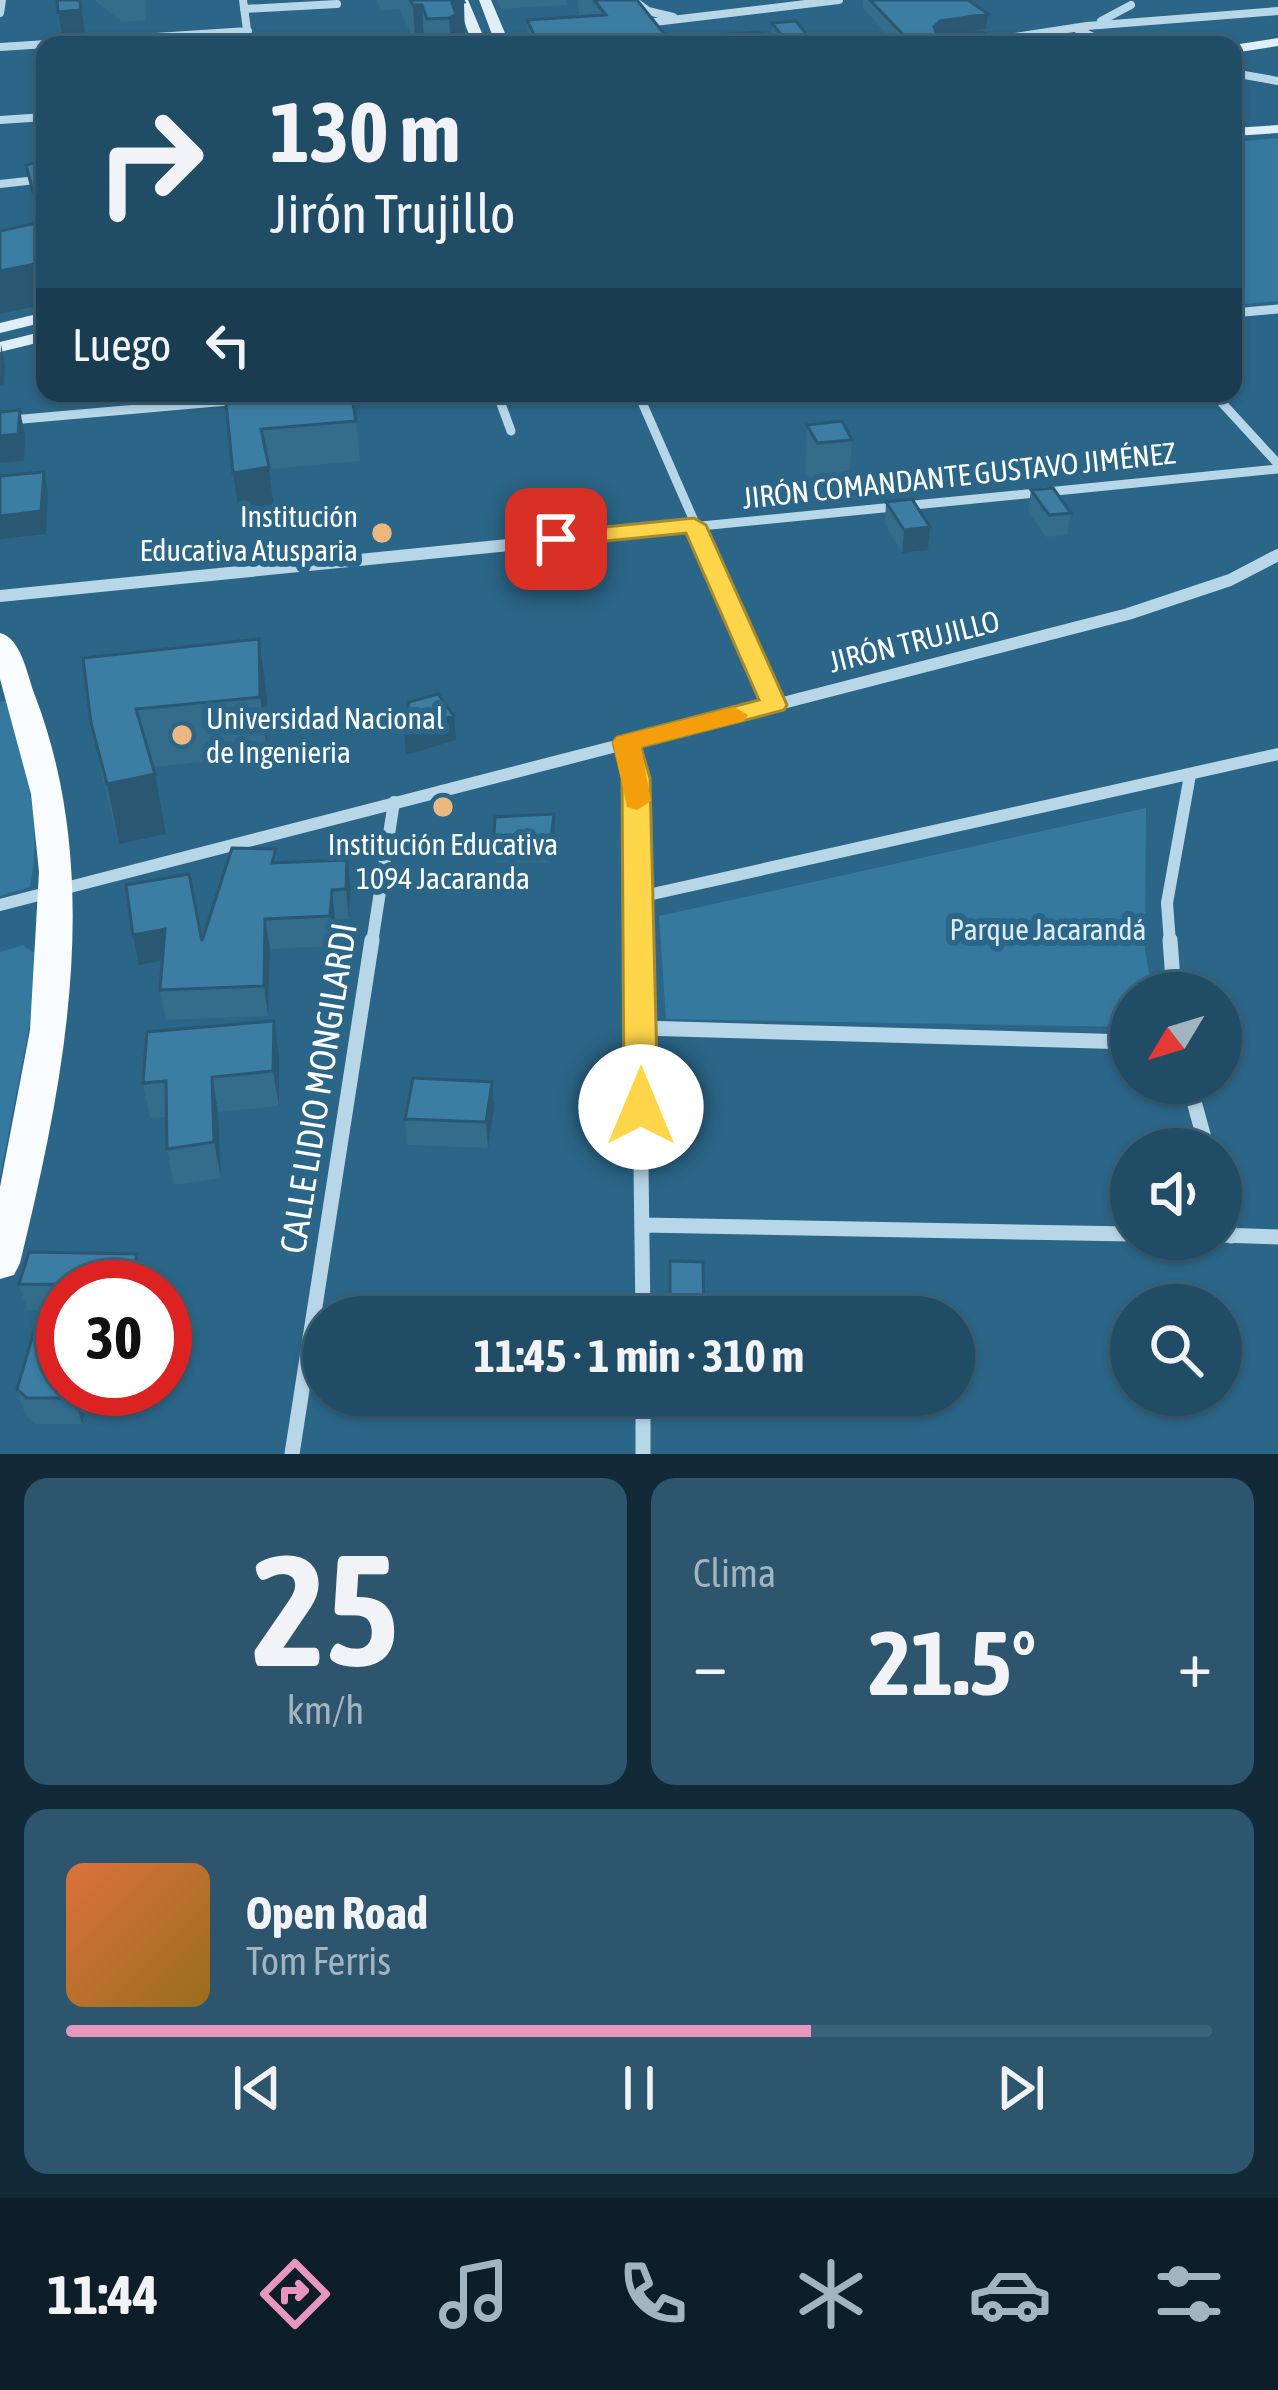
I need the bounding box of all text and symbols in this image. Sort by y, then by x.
icon: right [72,84,228,240]
text: 130 m [270,84,460,180]
text: Jirón Trujillo [270,183,515,244]
icon: left [195,312,261,378]
text: Luego [72,319,171,371]
street label: JIRÓN COMANDANTE GUSTAVO JIMÉNEZ [740,435,1178,515]
pin [505,488,607,590]
place label: Institución Educativa Atusparia [140,499,358,567]
icon: arrive [523,506,589,572]
marker: Institución Educativa Atusparia [369,520,395,546]
street label: JIRÓN TRUJILLO [825,603,1003,679]
place label: Universidad Nacional de Ingenieria [206,701,444,769]
marker: Universidad Nacional de Ingenieria [169,722,195,748]
marker: Institución Educativa 1094 Jacaranda [430,794,456,820]
place label: Institución Educativa 1094 Jacaranda [328,827,558,895]
park label: Parque Jacarandá [950,912,1146,946]
street label: CALLE LIDIO MONGILARDI [271,920,365,1256]
north arrow [1110,972,1242,1104]
map controls [1110,972,1242,1416]
position arrow [578,1044,704,1170]
button: sound [1110,1128,1242,1260]
speed limit sign: 30 [36,1260,192,1416]
button: search [1110,1284,1242,1416]
text: 11:45 · 1 min · 310 m [474,1330,804,1382]
text: 25 [252,1520,399,1699]
text: Clima [693,1551,776,1595]
text: 21.5° [869,1611,1036,1714]
text: − [693,1625,727,1701]
text: + [1178,1625,1212,1701]
text: km/h [287,1688,364,1732]
text: Open Road [246,1887,428,1939]
text: Tom Ferris [246,1939,391,1983]
icon: previous [224,2055,290,2121]
icon: pause [606,2055,672,2121]
icon: next [988,2055,1054,2121]
icon: directions [253,2252,337,2336]
icon: music [432,2252,516,2336]
icon: phone [611,2252,695,2336]
icon: climate [789,2252,873,2336]
icon: car [968,2252,1052,2336]
icon: filters [1147,2252,1231,2336]
text: 11:44 [47,2264,158,2325]

